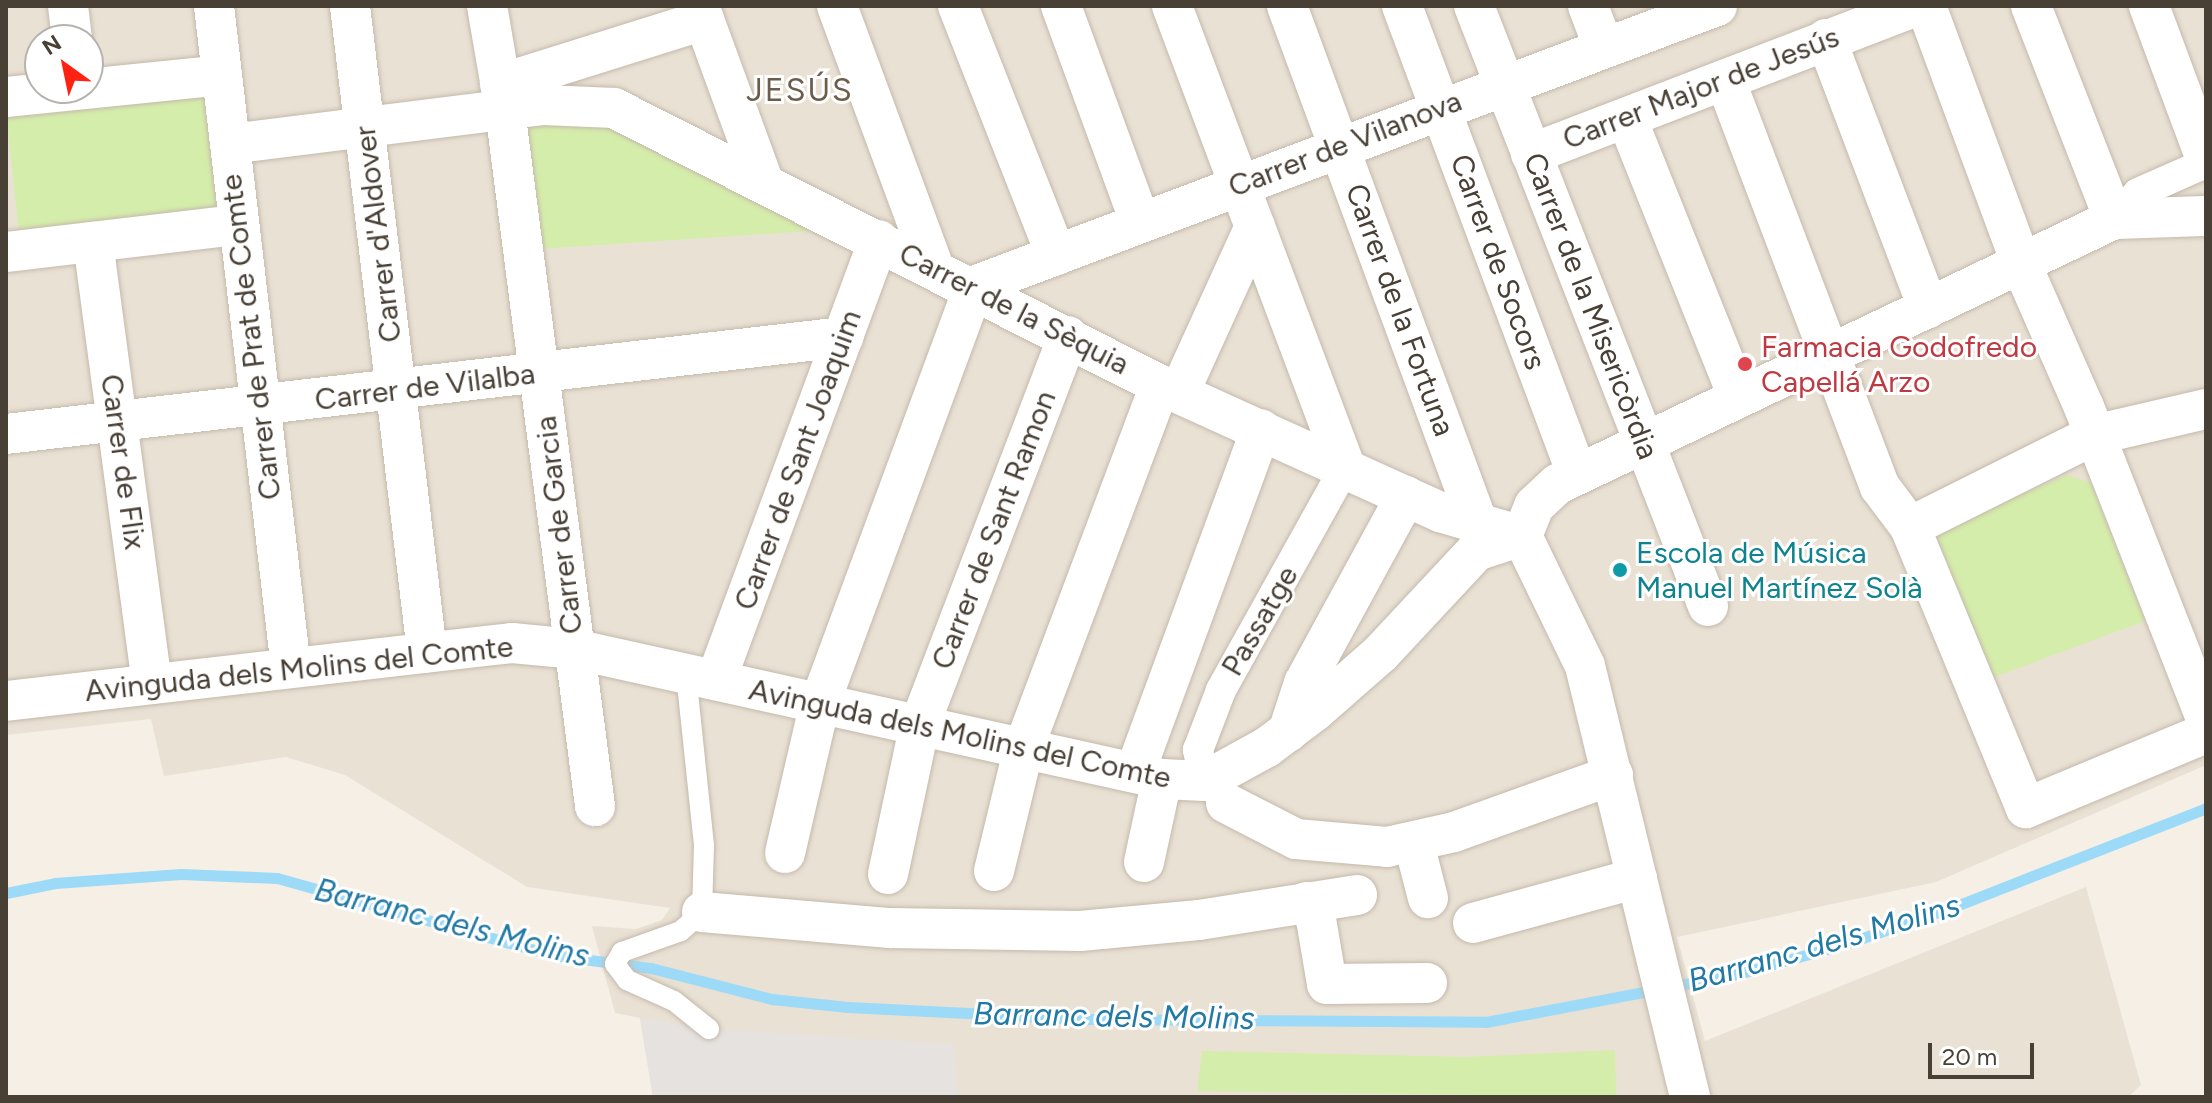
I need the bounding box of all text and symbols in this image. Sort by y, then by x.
street label: Carrer Major de Jesús [1558,19,1844,157]
north arrow [24,24,104,104]
text: N [37,29,66,61]
district label: JESÚS [746,71,854,109]
street label: Carrer de Vilanova [1224,83,1466,205]
street label: Carrer d'Aldover [347,124,409,344]
street label: Carrer de la Misericòrdia [1516,148,1666,464]
street label: Carrer de Socors [1442,150,1554,374]
street label: Carrer de Prat de Comte [213,172,289,502]
street label: Carrer de la Fortuna [1338,179,1462,441]
street label: Carrer de la Sèquia [893,236,1135,382]
street label: Carrer de Sant Joaquim [727,305,869,615]
place label: Farmacia Godofredo Capellá Arzo [1761,329,2037,400]
marker: Farmacia Godofredo Capellá Arzo [1736,355,1754,373]
street label: Carrer de Vilalba [313,356,537,418]
street label: Carrer de Flix [93,372,153,552]
street label: Carrer de Sant Ramon [924,386,1064,674]
street label: Carrer de Garcia [528,414,590,636]
place label: Escola de Música Manuel Martínez Solà [1636,535,1923,606]
street label: Passatge [1214,560,1306,682]
marker: Escola de Música Manuel Martínez Solà [1611,561,1629,579]
street label: Avinguda dels Molins del Comte [83,629,515,709]
street label: Avinguda dels Molins del Comte [746,672,1174,796]
water label: Barranc dels Molins [311,870,593,976]
water label: Barranc dels Molins [1683,886,1965,1000]
water label: Barranc dels Molins [973,994,1255,1038]
scale bar [1932,1027,2038,1077]
text: 20 m [1942,1042,1997,1071]

